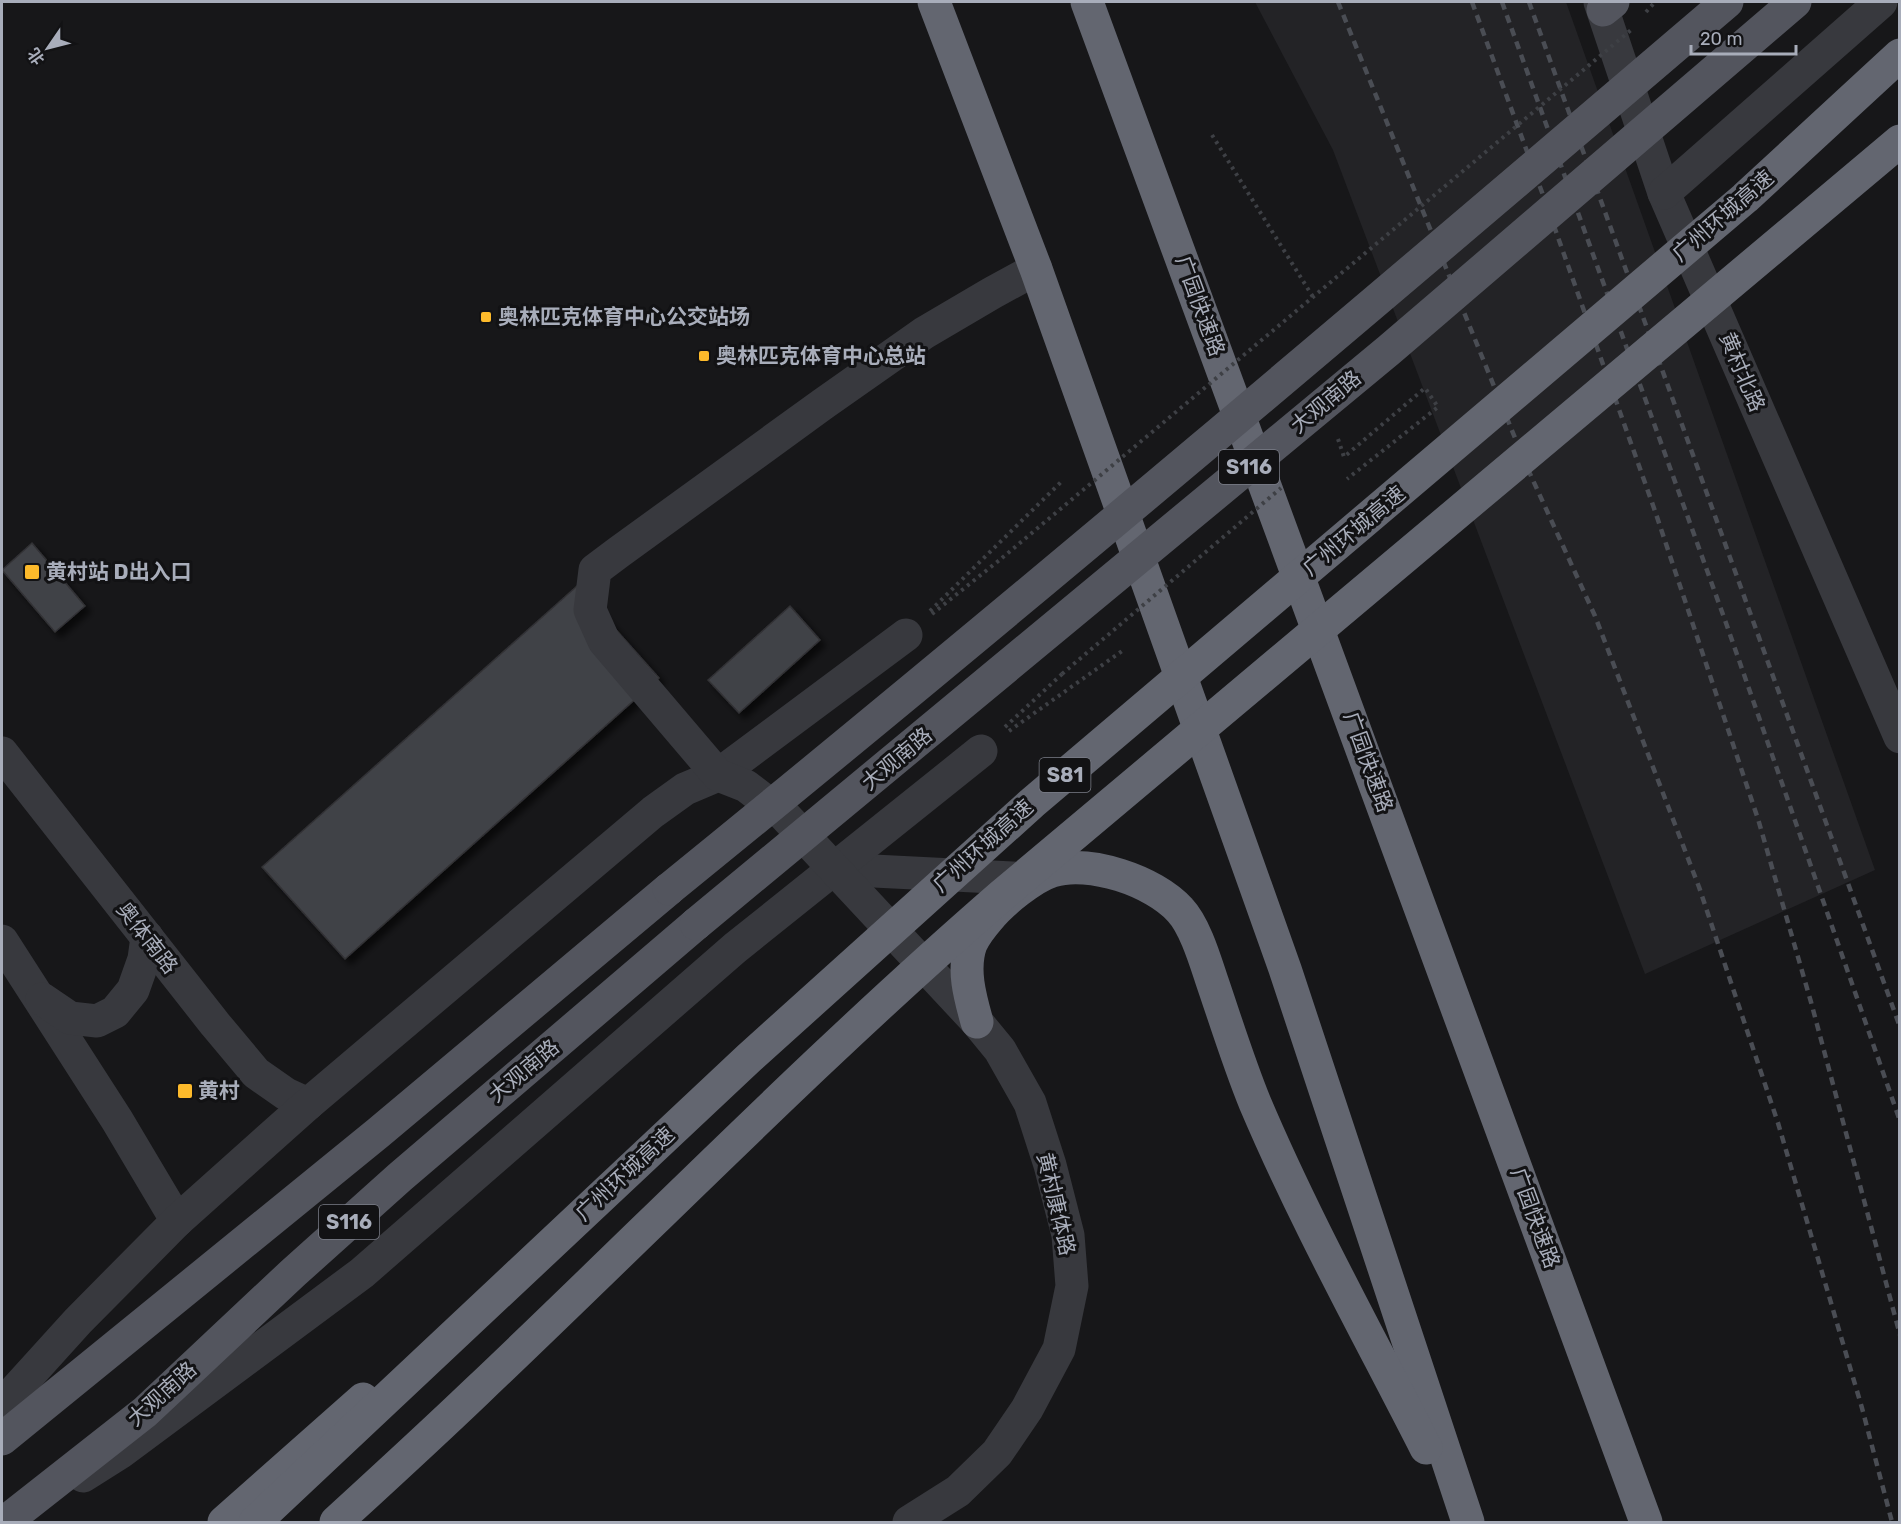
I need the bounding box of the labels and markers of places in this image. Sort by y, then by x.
place label: 奥林匹克体育中心公交站场 [498,304,750,329]
marker: 奥林匹克体育中心公交站场 [479,310,493,324]
place label: 奥林匹克体育中心总站 [716,343,926,368]
marker: 奥林匹克体育中心总站 [697,349,711,363]
place label: 黄村站 D出入口 [46,559,192,584]
marker: 黄村站 D出入口 [23,563,41,581]
place label: 黄村 [198,1078,240,1103]
marker: 黄村 [176,1082,194,1100]

